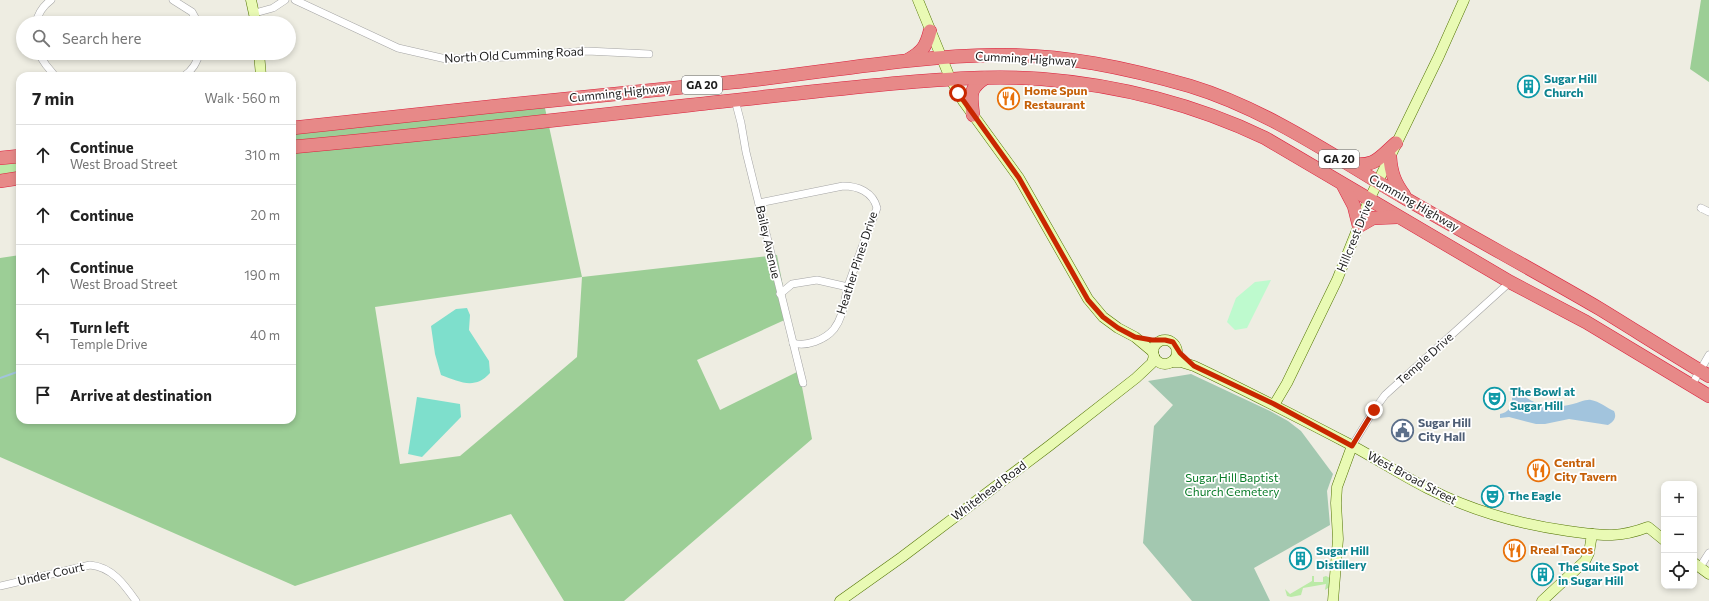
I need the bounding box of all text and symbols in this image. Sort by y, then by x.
search box [16,16,296,60]
icon: search [30,27,52,49]
text: Search here [62,29,141,47]
street label: North Old Cumming Road [444,43,584,65]
street label: Cumming Highway [975,48,1077,68]
place label: Sugar Hill Church [1544,71,1597,99]
building icon: Sugar Hill Church [1516,73,1542,99]
road number: GA 20 [682,76,722,94]
street label: Cumming Highway [569,80,671,104]
place label: Home Spun Restaurant [1024,83,1087,111]
route start [949,84,967,102]
restaurant icon: Home Spun Restaurant [995,85,1021,111]
text: 7 min [32,88,74,109]
text: Walk · 560 m [205,90,280,106]
text: Continue [70,138,134,156]
icon: ahead [32,144,54,166]
text: 310 m [245,147,280,163]
road number: GA 20 [1319,150,1359,168]
text: West Broad Street [70,156,178,172]
street label: Cumming Highway [1367,171,1462,234]
street label: Hillcrest Drive [1333,197,1375,274]
icon: ahead [32,204,54,226]
street label: Bailey Avenue [754,204,784,280]
text: Continue [70,206,134,224]
text: 20 m [251,207,280,223]
street label: Heather Pines Drive [833,209,879,316]
text: Continue [70,258,134,276]
icon: ahead [32,264,54,286]
text: 190 m [244,267,280,283]
text: West Broad Street [70,276,178,292]
text: Turn left [70,318,129,336]
icon: left [32,324,54,346]
text: 40 m [250,327,280,343]
street label: Temple Drive [1393,329,1456,387]
text: Temple Drive [70,336,147,352]
icon: arrive [32,384,54,406]
place label: The Bowl at Sugar Hill [1510,384,1575,412]
text: Arrive at destination [70,386,212,404]
theatre icon: The Bowl at Sugar Hill [1482,386,1508,412]
route end [1365,401,1383,419]
place label: Sugar Hill City Hall [1418,415,1471,443]
public building icon: Sugar Hill City Hall [1389,417,1415,443]
street label: West Broad Street [1365,448,1460,507]
place label: Central City Tavern [1554,455,1617,483]
street label: Whitehead Road [948,457,1029,523]
restaurant icon: Central City Tavern [1525,457,1551,483]
park label: Sugar Hill Baptist Church Cemetery [1185,470,1279,498]
map controls [1661,481,1697,589]
button: + [1661,481,1697,517]
theatre icon: The Eagle [1479,483,1505,509]
place label: The Eagle [1508,488,1561,502]
button: − [1661,517,1697,553]
restaurant icon: Rreal Tacos [1501,537,1527,563]
place label: Rreal Tacos [1530,542,1593,556]
place label: Sugar Hill Distillery [1316,543,1369,571]
building icon: Sugar Hill Distillery [1287,545,1313,571]
button: locate [1661,553,1697,589]
street label: Under Court [16,559,85,587]
place label: The Suite Spot in Sugar Hill [1558,559,1639,587]
building icon: The Suite Spot in Sugar Hill [1530,561,1556,587]

